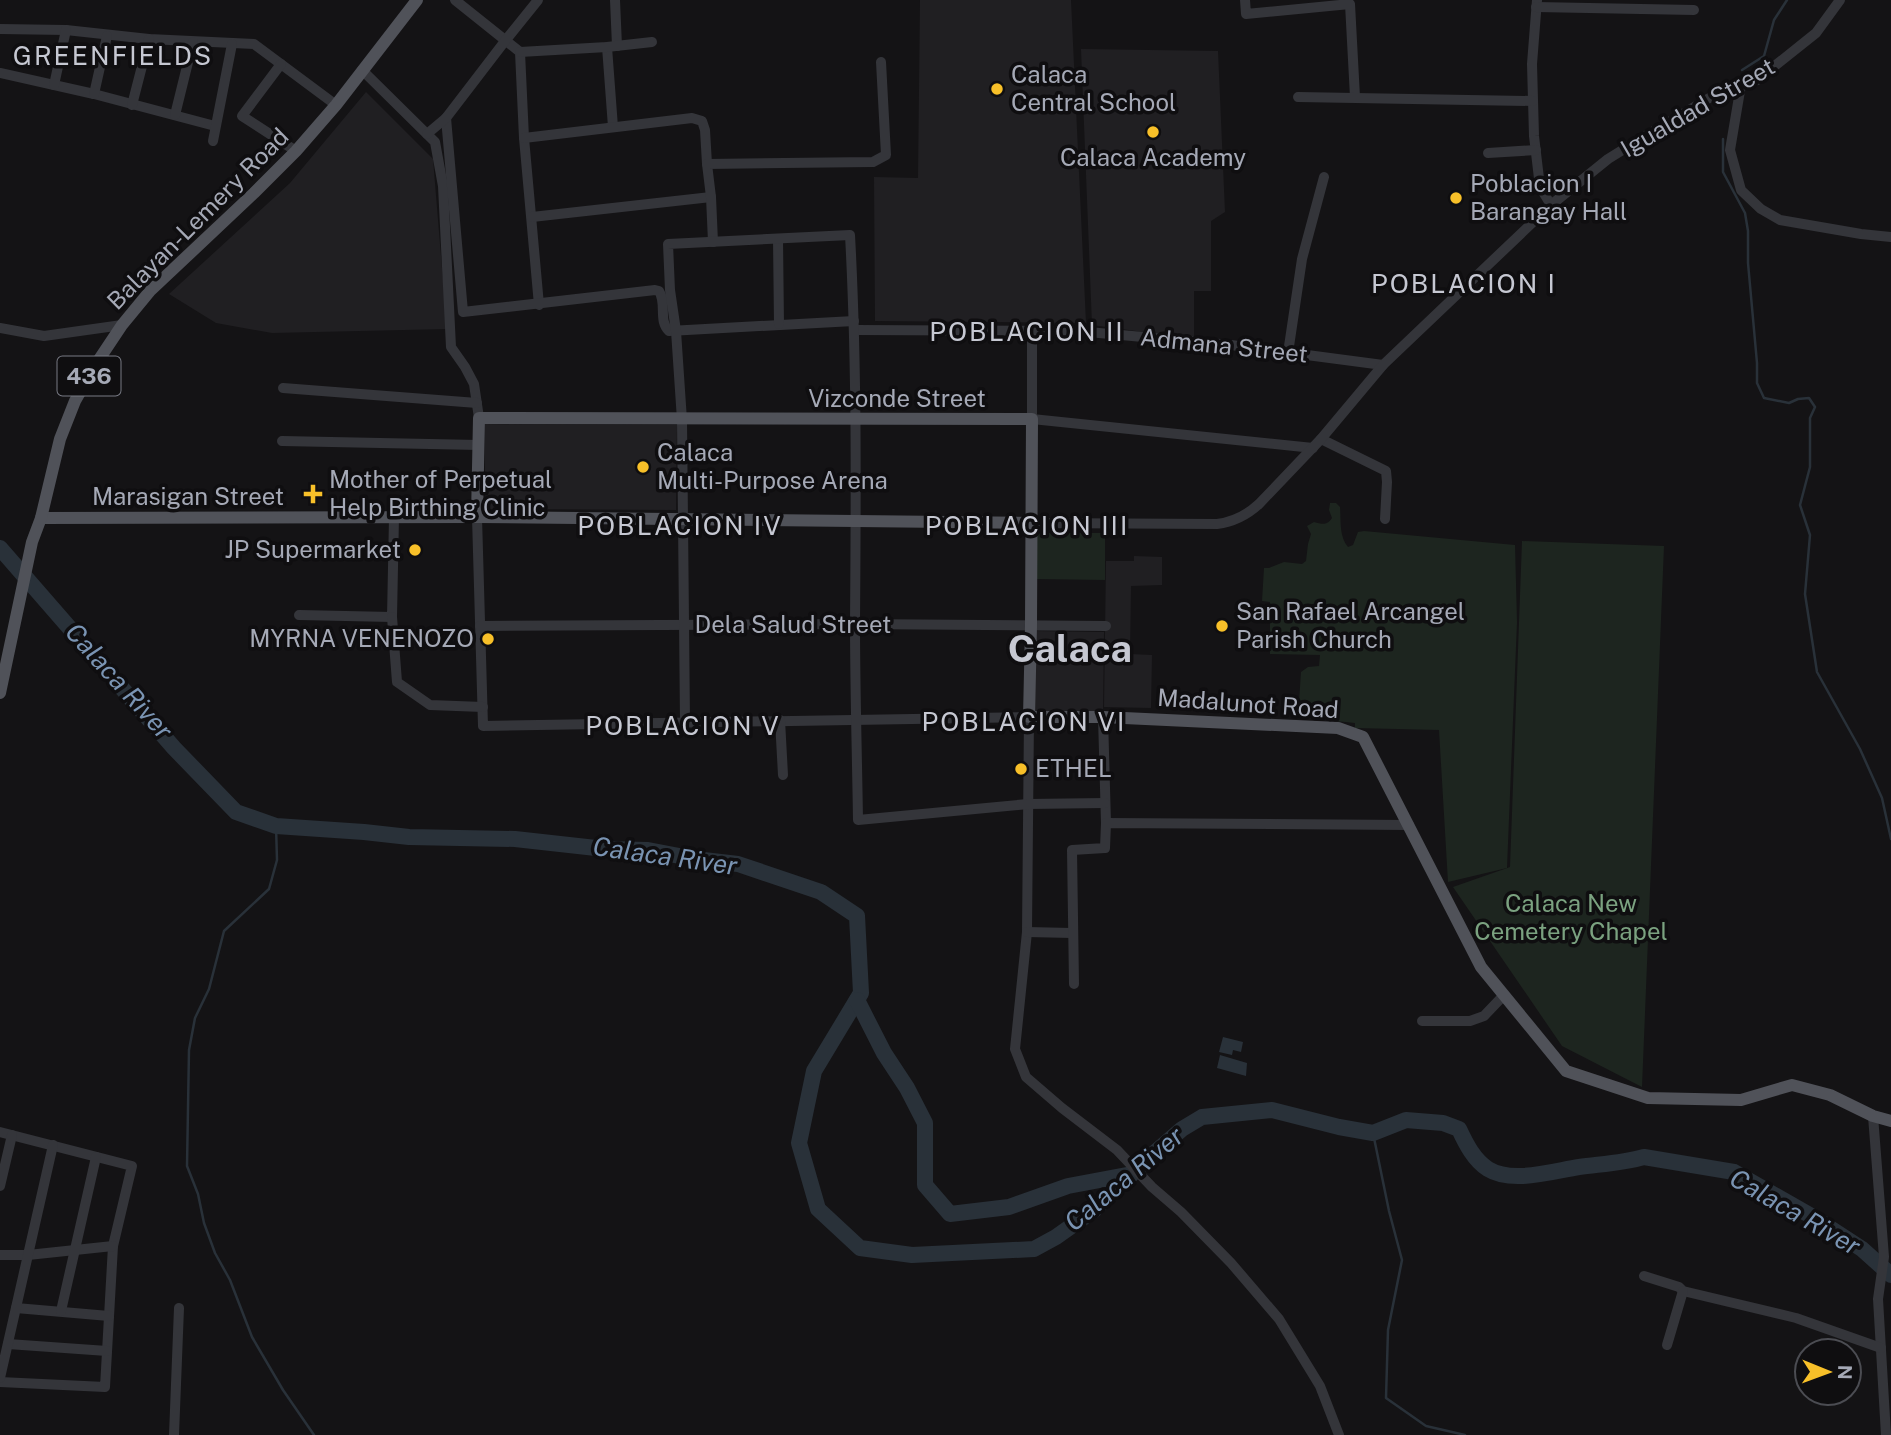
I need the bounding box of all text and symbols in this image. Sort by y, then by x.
district label: GREENFIELDS [13,40,213,71]
street label: Igualdad Street [1616,52,1779,162]
place label: Calaca Central School [1011,60,1176,116]
marker: Calaca Central School [989,81,1005,97]
street label: Balayan-Lemery Road [101,122,294,315]
marker: Calaca Academy [1145,124,1161,140]
place label: Calaca Academy [1060,143,1246,171]
place label: Poblacion I Barangay Hall [1470,169,1627,225]
marker: Poblacion I Barangay Hall [1448,190,1464,206]
district label: POBLACION I [1371,268,1557,299]
district label: POBLACION II [929,316,1125,347]
street label: Admana Street [1139,322,1309,368]
road number: 436 [57,356,120,396]
street label: Vizconde Street [808,384,986,412]
place label: Calaca Multi-Purpose Arena [657,438,888,494]
marker: Calaca Multi-Purpose Arena [635,459,651,475]
place label: Mother of Perpetual Help Birthing Clinic [329,465,552,521]
street label: Marasigan Street [92,482,284,510]
marker: Mother of Perpetual Help Birthing Clinic [303,484,323,504]
district label: POBLACION IV [577,510,783,541]
district label: POBLACION III [925,510,1129,541]
place label: JP Supermarket [224,535,401,563]
marker: JP Supermarket [407,542,423,558]
place label: San Rafael Arcangel Parish Church [1236,597,1465,653]
street label: Dela Salud Street [695,610,891,638]
water label: Calaca River [59,616,180,745]
marker: San Rafael Arcangel Parish Church [1214,618,1230,634]
place label: MYRNA VENENOZO [249,624,474,652]
district label: Calaca [1008,626,1132,671]
marker: MYRNA VENENOZO [480,631,496,647]
street label: Madalunot Road [1156,683,1340,723]
district label: POBLACION VI [922,706,1126,737]
district label: POBLACION V [585,710,781,741]
place label: ETHEL [1035,754,1112,782]
marker: ETHEL [1013,761,1029,777]
water label: Calaca River [591,830,739,881]
park label: Calaca New Cemetery Chapel [1474,889,1668,945]
water label: Calaca River [1058,1120,1189,1237]
water label: Calaca River [1725,1162,1866,1261]
north arrow [1793,1337,1863,1407]
text: N [1834,1365,1856,1380]

